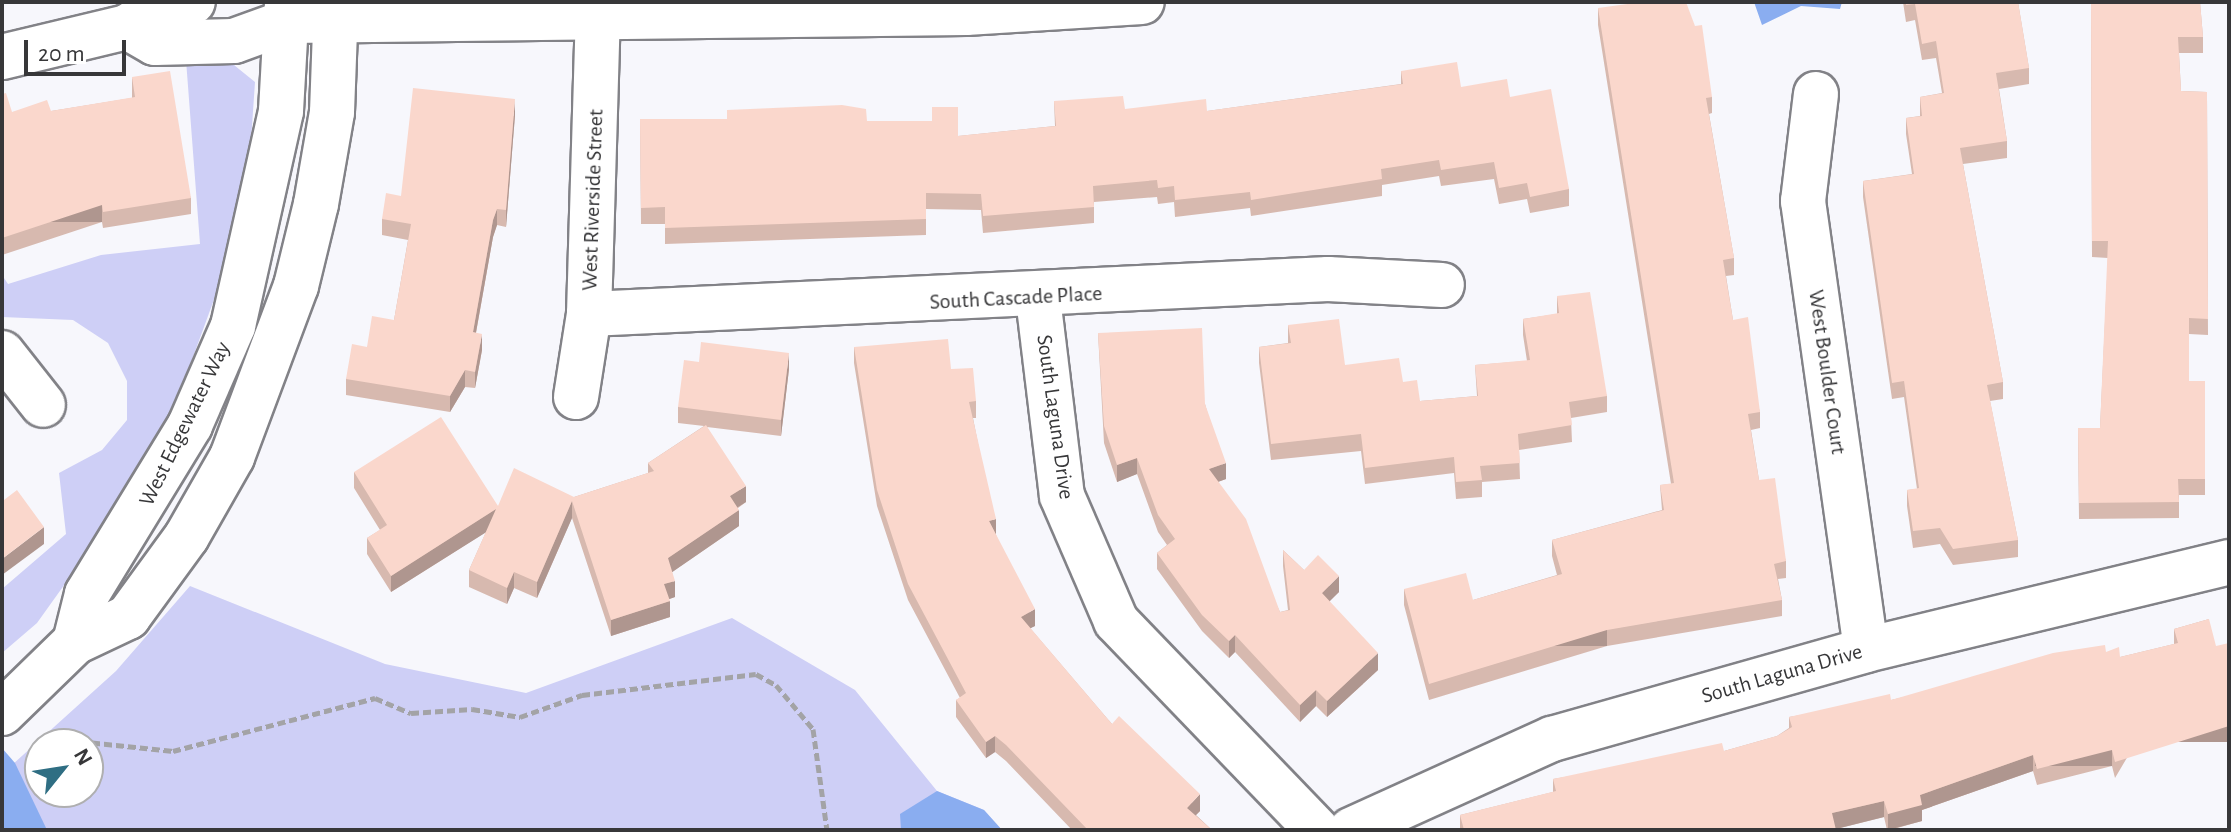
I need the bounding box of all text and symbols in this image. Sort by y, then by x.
scale bar [28,24,130,74]
text: 20 m [38,42,85,66]
street label: West Riverside Street [577,109,609,291]
street label: South Cascade Place [929,280,1103,316]
street label: West Boulder Court [1802,288,1852,456]
street label: South Laguna Drive [1030,333,1080,501]
street label: West Edgewater Way [134,337,236,511]
street label: South Laguna Drive [1699,638,1865,710]
north arrow [24,728,104,808]
text: N [70,745,96,769]

